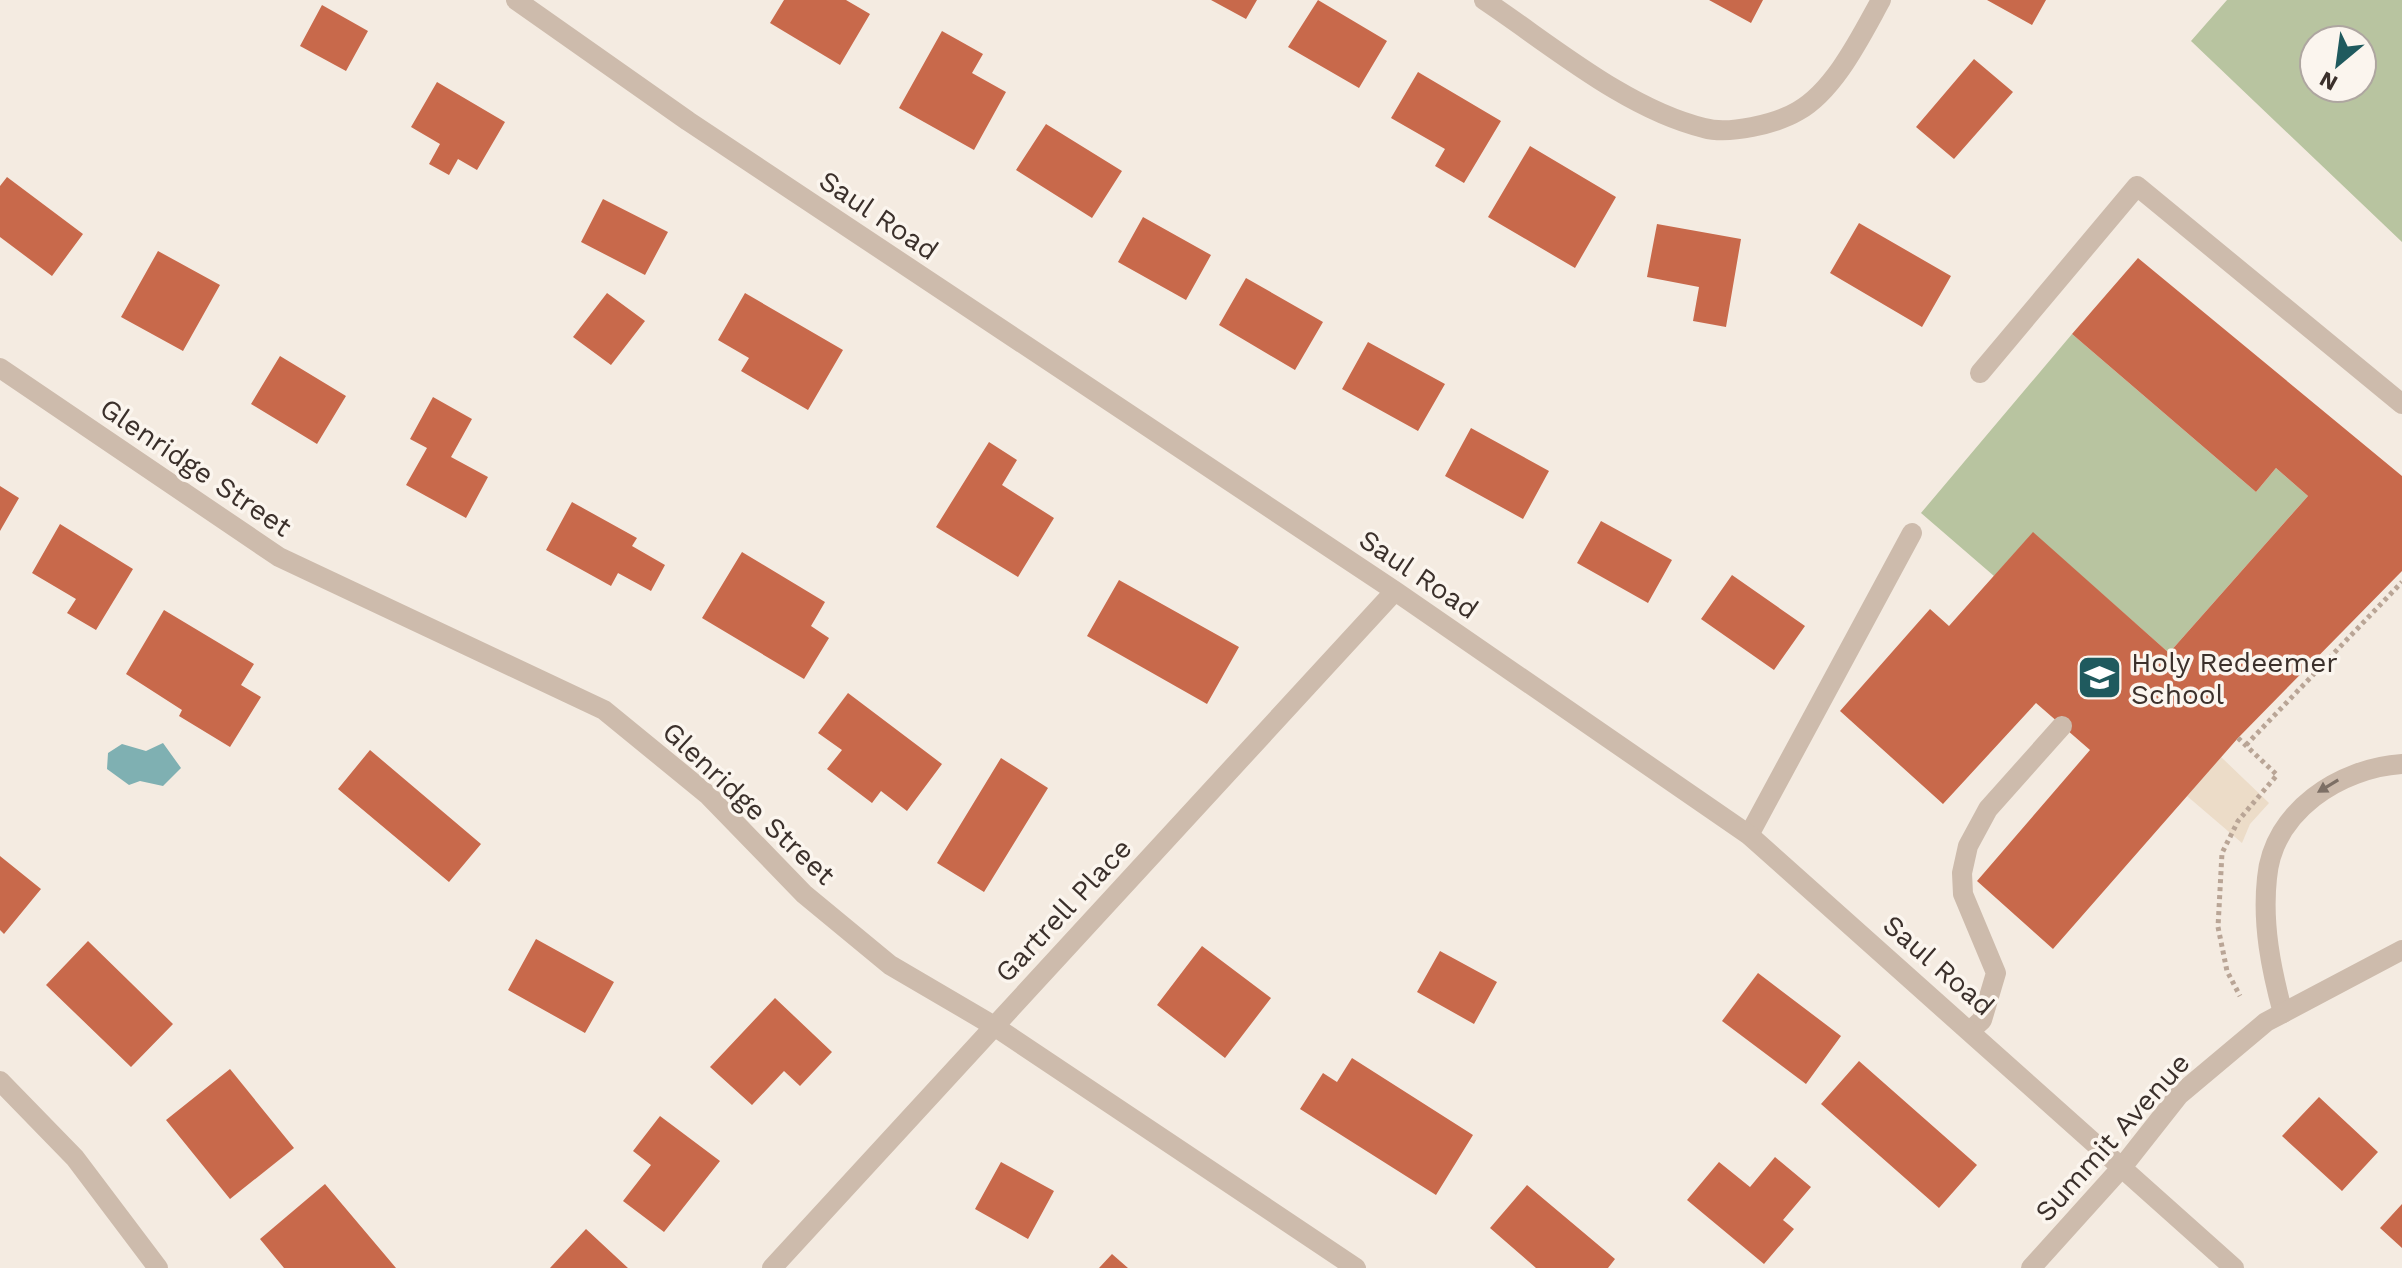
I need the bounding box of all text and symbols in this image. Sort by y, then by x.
north arrow [2298,24,2378,104]
text: N [2315,66,2342,96]
street label: Saul Road [813,164,944,267]
street label: Glenridge Street [94,391,298,544]
street label: Saul Road [1353,523,1484,626]
place label: Holy Redeemer School [2131,646,2338,711]
school or university icon: Holy Redeemer School [2076,654,2124,702]
street label: Glenridge Street [656,715,842,892]
one-way arrow [2317,779,2339,793]
street label: Gartrell Place [988,832,1138,989]
street label: Saul Road [1876,908,2001,1023]
street label: Summit Avenue [2028,1046,2197,1228]

